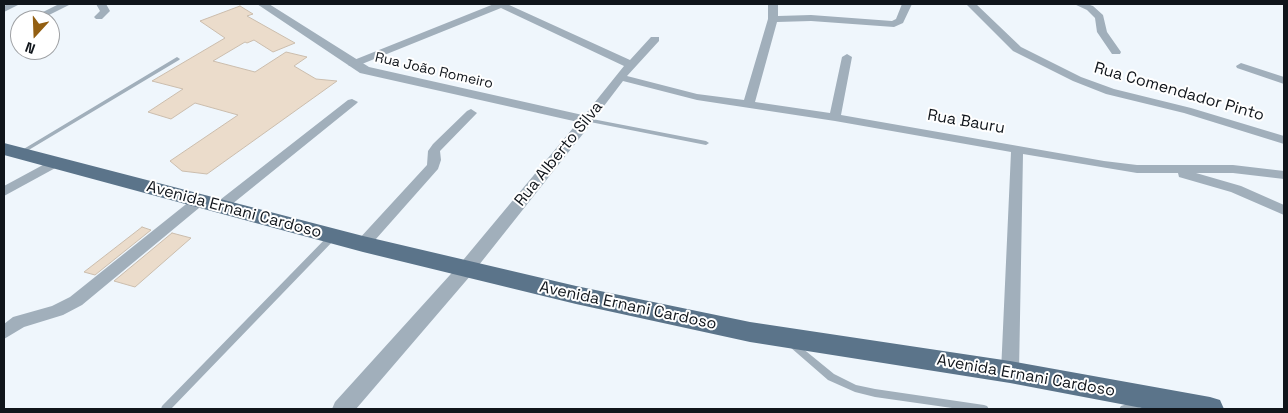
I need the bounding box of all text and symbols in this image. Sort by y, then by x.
north arrow [10,10,60,60]
text: N [23,38,38,58]
street label: Rua João Romeiro [373,49,495,93]
street label: Rua Comendador Pinto [1092,59,1266,125]
street label: Rua Alberto Silva [511,98,607,210]
street label: Rua Bauru [926,106,1006,138]
street label: Avenida Ernani Cardoso [144,177,324,243]
street label: Avenida Ernani Cardoso [538,278,718,334]
street label: Avenida Ernani Cardoso [935,351,1117,401]

